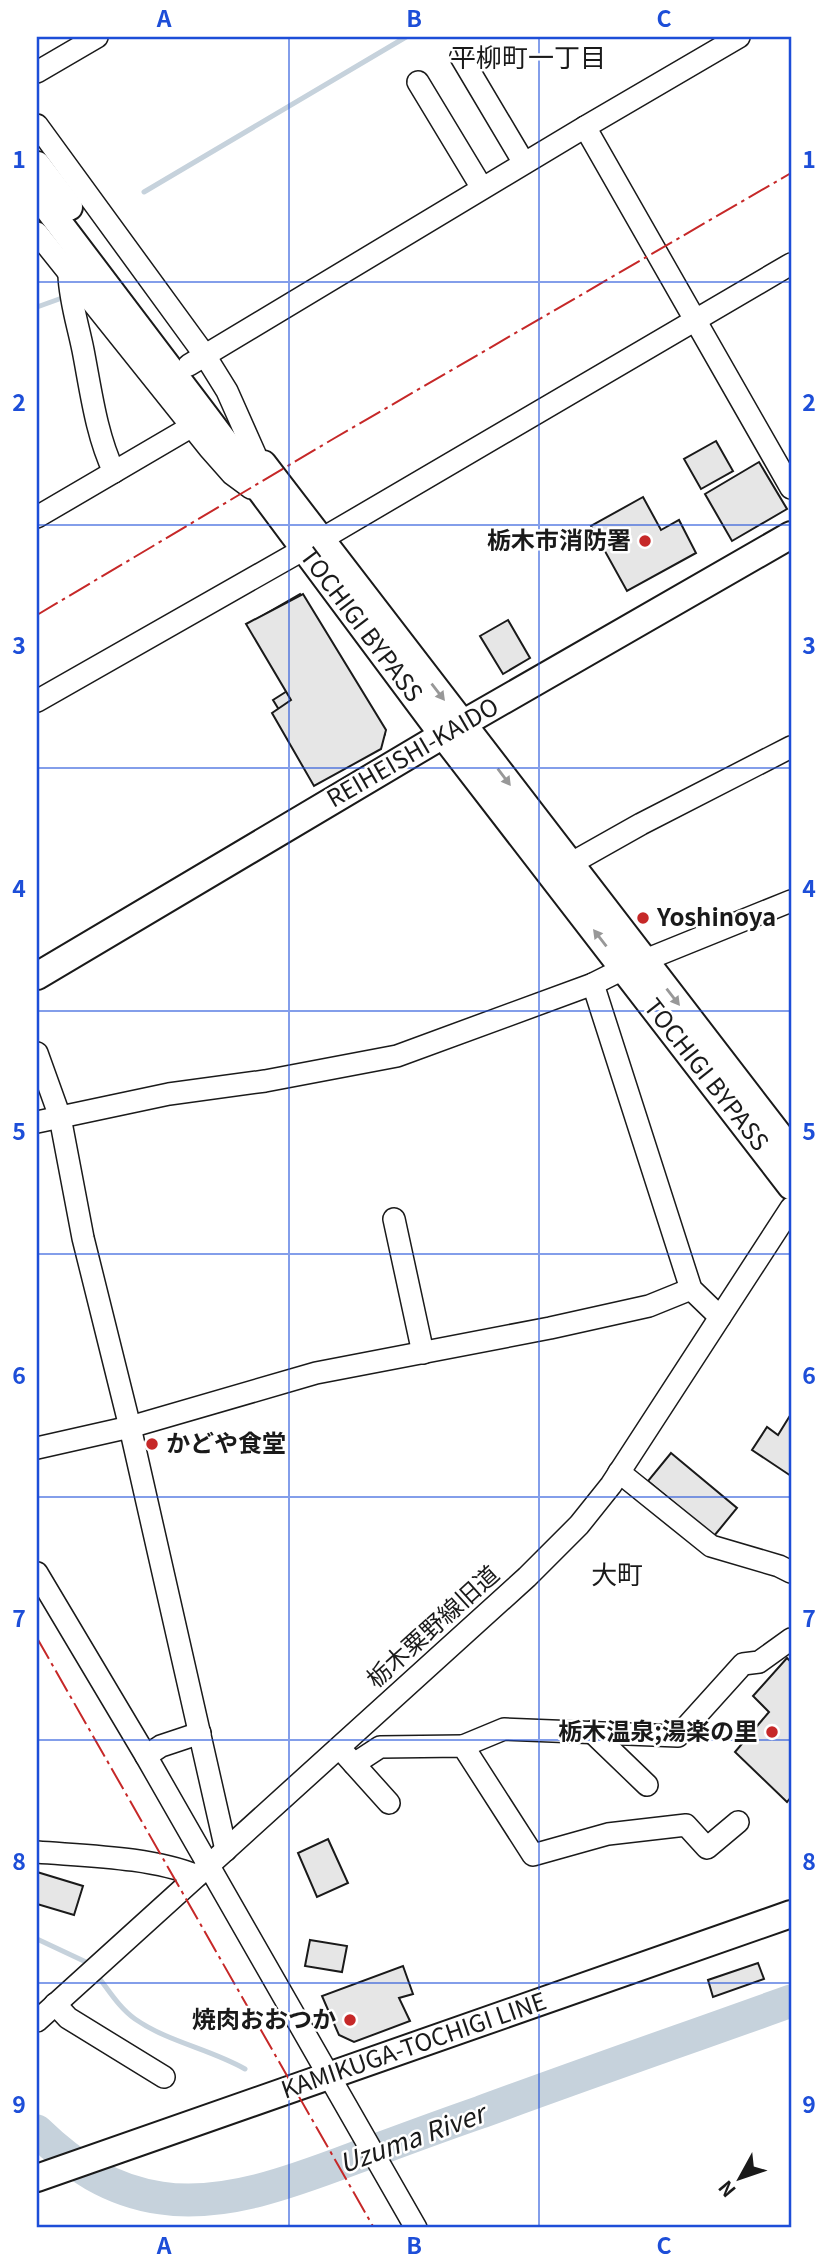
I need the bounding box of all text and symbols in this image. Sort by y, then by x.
text: A [156,0,172,34]
text: B [406,0,422,34]
text: C [656,0,672,34]
district label: 平柳町一丁目 [450,37,606,74]
text: 1 [12,141,26,175]
text: 1 [802,141,816,175]
text: 2 [12,384,26,418]
text: 2 [802,384,816,418]
place label: 栃木市消防署 [487,521,631,556]
marker: 栃木市消防署 [637,533,653,549]
street label: TOCHIGI BYPASS [293,539,433,708]
text: 3 [12,627,26,661]
text: 3 [802,627,816,661]
one-way arrow [431,682,446,700]
street label: REIHEISHI-KAIDO [319,687,504,814]
one-way arrow [497,768,512,786]
text: 4 [12,870,26,904]
text: 4 [802,870,816,904]
place label: Yoshinoya [656,898,776,933]
marker: Yoshinoya [635,910,651,926]
one-way arrow [592,930,607,948]
one-way arrow [665,987,680,1005]
street label: TOCHIGI BYPASS [637,990,779,1157]
text: 5 [12,1113,26,1147]
text: 5 [802,1113,816,1147]
text: 6 [12,1357,26,1391]
text: 6 [802,1357,816,1391]
place label: かどや食堂 [166,1424,286,1459]
marker: かどや食堂 [144,1436,160,1452]
district label: 大町 [591,1554,643,1591]
street label: 栃木粟野線旧道 [357,1556,505,1694]
text: 7 [12,1600,26,1634]
text: 7 [802,1600,816,1634]
place label: 栃木温泉;湯楽の里 [558,1712,758,1747]
marker: 栃木温泉;湯楽の里 [764,1724,780,1740]
text: 8 [12,1843,26,1877]
text: 8 [802,1843,816,1877]
street label: KAMIKUGA-TOCHIGI LINE [276,1982,551,2106]
place label: 焼肉おおつか [192,2000,336,2035]
marker: 焼肉おおつか [342,2012,358,2028]
text: 9 [12,2086,26,2120]
text: 9 [802,2086,816,2120]
water label: Uzuma River [333,2092,493,2180]
north arrow [706,2142,776,2212]
text: N [711,2176,741,2204]
text: A [156,2227,172,2261]
text: B [406,2227,422,2261]
text: C [656,2227,672,2261]

